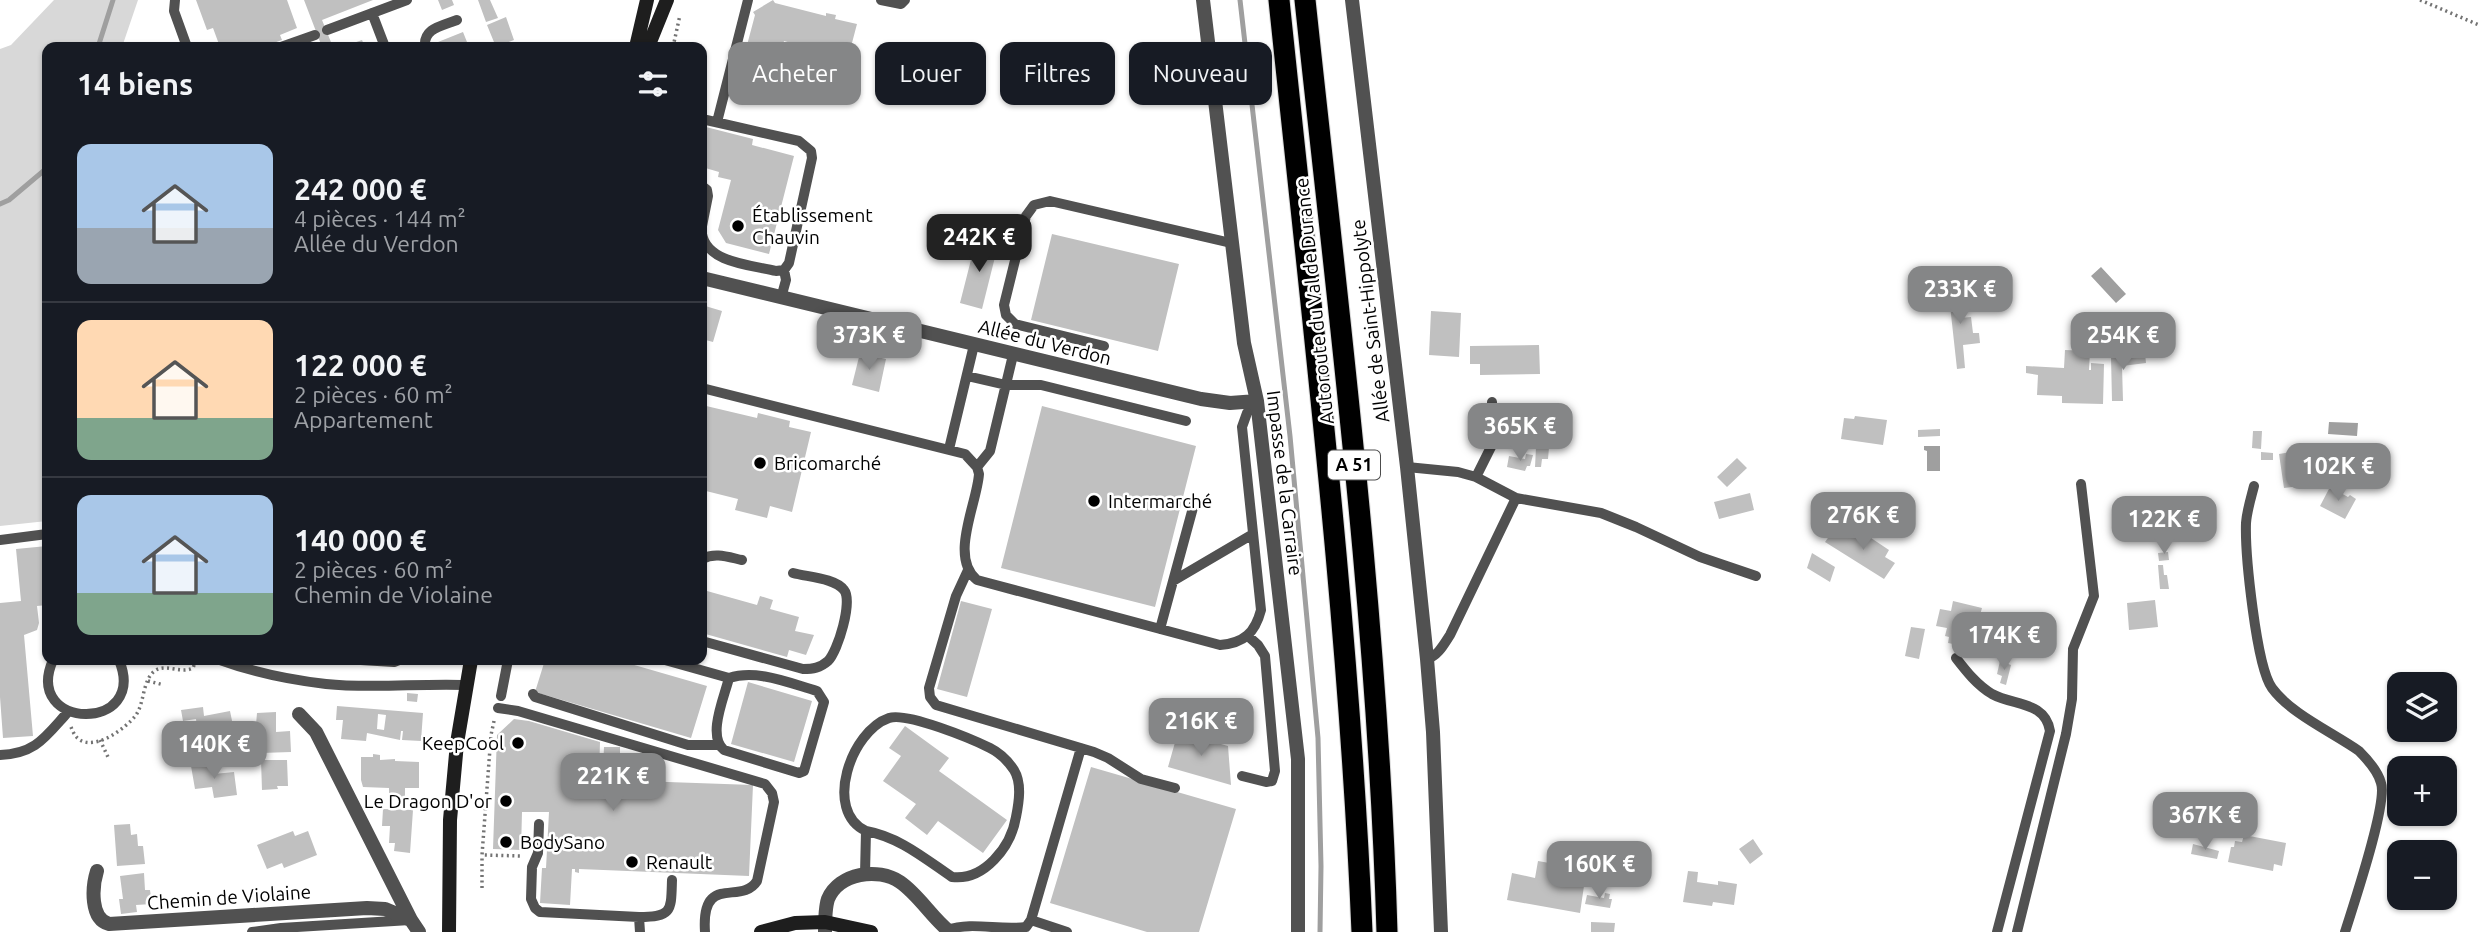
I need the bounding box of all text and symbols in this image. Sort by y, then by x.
chip: Acheter [728,42,861,105]
chip: Louer [875,42,986,105]
chip: Filtres [1000,42,1115,105]
chip: Nouveau [1129,42,1272,105]
icon: filters [634,65,672,103]
text: 14 biens [77,67,193,101]
icon: home [133,172,217,256]
text: 242 000 € [294,172,427,206]
street label: Autoroute du Val de Durance [1290,177,1338,425]
place label: Établissement Chauvin [752,204,873,248]
text: 4 pièces · 144 m² [294,206,466,231]
pin: 242K € [922,215,1036,274]
marker: Établissement Chauvin [730,218,746,234]
street label: Allée de Saint-Hippolyte [1347,218,1393,424]
text: 242K € [943,224,1015,249]
text: Allée du Verdon [294,231,459,256]
pin: 233K € [1903,266,2017,326]
text: 233K € [1924,276,1996,301]
pin: 373K € [812,312,926,372]
pin: 254K € [2066,312,2180,372]
street label: Allée du Verdon [976,315,1114,369]
text: 373K € [833,322,905,347]
text: 254K € [2087,322,2159,347]
icon: home [133,348,217,432]
text: 122 000 € [294,348,427,382]
text: 2 pièces · 60 m² [294,382,453,407]
street label: Impasse de la Carraire [1263,389,1307,577]
pin: 365K € [1463,404,1577,463]
text: Appartement [294,407,433,432]
text: 365K € [1484,413,1556,438]
pin: 102K € [2281,444,2395,503]
road number: A 51 [1328,450,1380,480]
place label: Bricomarché [774,452,881,474]
text: 102K € [2302,453,2374,478]
marker: Bricomarché [752,455,768,471]
place label: Intermarché [1108,490,1212,512]
pin: 276K € [1806,492,1920,552]
marker: Intermarché [1086,493,1102,509]
pin: 122K € [2107,496,2221,556]
text: 276K € [1827,502,1899,527]
text: 122K € [2128,506,2200,531]
icon: home [133,523,217,607]
text: 140 000 € [294,523,427,557]
text: 2 pièces · 60 m² [294,557,453,582]
text: Chemin de Violaine [294,582,493,607]
pin: 174K € [1947,612,2061,672]
text: 174K € [1968,622,2040,647]
map controls [2387,672,2457,910]
button: layers [2387,672,2457,742]
pin: 216K € [1144,698,1258,758]
text: 216K € [1165,708,1237,733]
pin: 140K € [157,722,271,781]
text: 140K € [178,731,250,756]
place label: KeepCool [422,732,504,754]
marker: KeepCool [510,735,526,751]
pin: 221K € [556,754,670,813]
button: + [2387,756,2457,826]
text: 221K € [577,763,649,788]
place label: Le Dragon D'or [364,790,492,812]
pin: 367K € [2148,792,2262,852]
marker: Le Dragon D'or [498,793,514,809]
text: 367K € [2169,802,2241,827]
place label: BodySano [520,831,605,853]
marker: BodySano [498,834,514,850]
button: − [2387,840,2457,910]
pin: 160K € [1542,842,1656,901]
place label: Renault [646,851,713,873]
text: 160K € [1563,851,1635,876]
marker: Renault [624,854,640,870]
street label: Chemin de Violaine [146,880,312,914]

